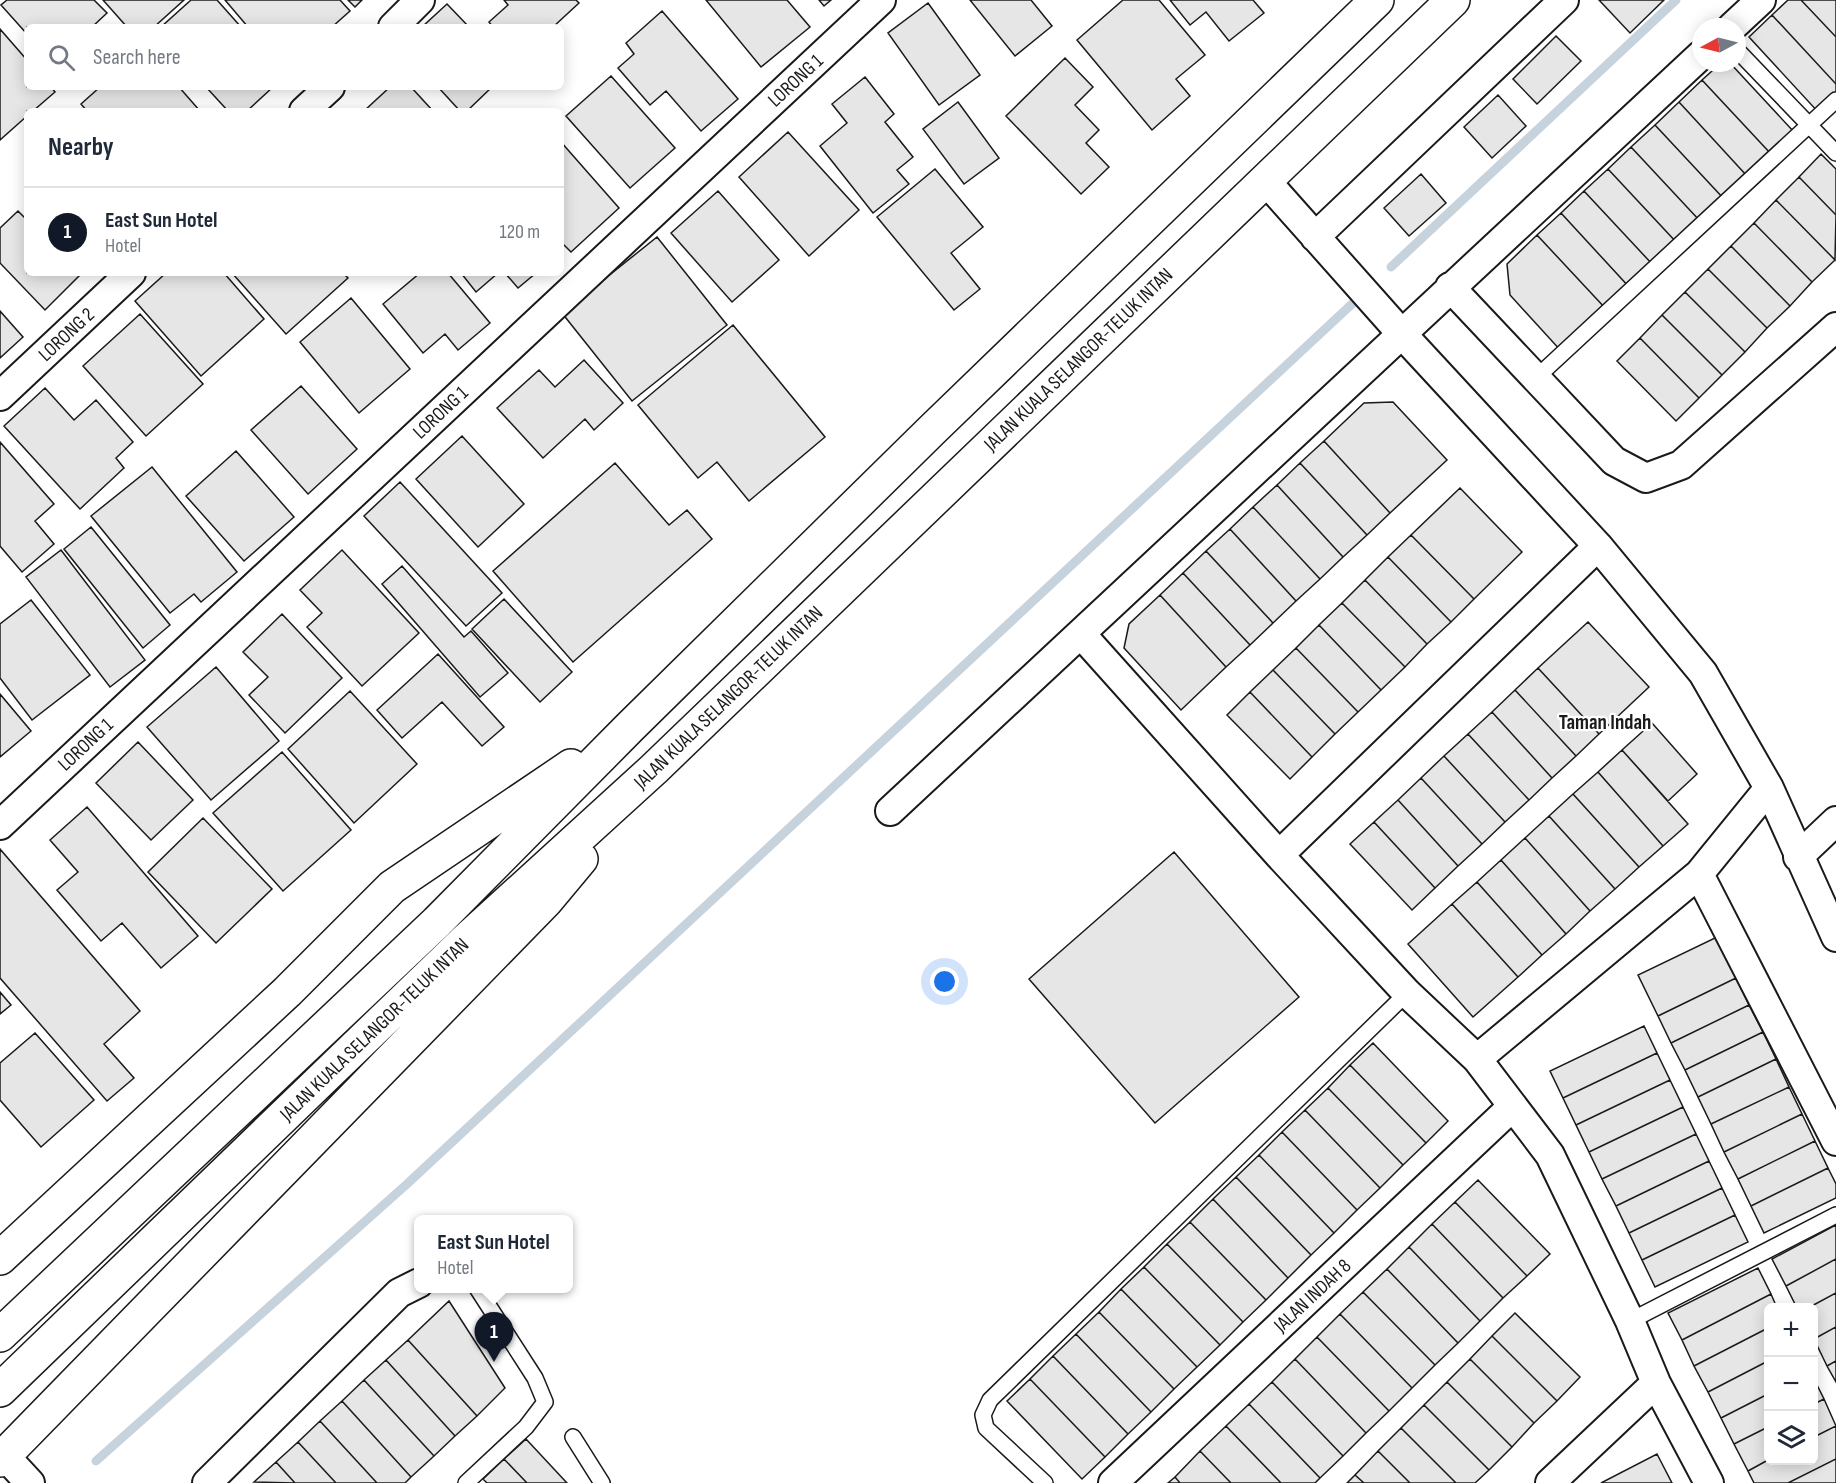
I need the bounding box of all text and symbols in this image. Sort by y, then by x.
north arrow [1692,18,1746,72]
search box [24,24,564,90]
icon: search [45,41,78,74]
text: Search here [93,44,180,71]
street label: LORONG 1 [763,49,828,112]
text: Nearby [48,132,114,163]
text: East Sun Hotel [105,207,218,234]
text: 1 [64,220,71,244]
text: 120 m [500,220,540,244]
text: Hotel [105,234,141,258]
street label: JALAN KUALA SELANGOR-TELUK INTAN [979,263,1178,457]
street label: LORONG 2 [34,303,100,367]
street label: LORONG 1 [408,381,473,444]
street label: JALAN KUALA SELANGOR-TELUK INTAN [629,601,828,795]
district label: Taman Indah [1559,710,1651,735]
street label: LORONG 1 [53,713,118,776]
street label: JALAN KUALA SELANGOR-TELUK INTAN [275,933,474,1127]
your location [930,967,959,996]
popup [414,1215,573,1293]
text: East Sun Hotel [437,1229,550,1256]
street label: JALAN INDAH 8 [1268,1254,1356,1338]
text: Hotel [437,1256,473,1280]
map controls [1764,1303,1818,1465]
button: + [1764,1303,1818,1357]
pin: 1 [474,1312,514,1362]
button: − [1764,1357,1818,1411]
button: layers [1764,1411,1818,1465]

